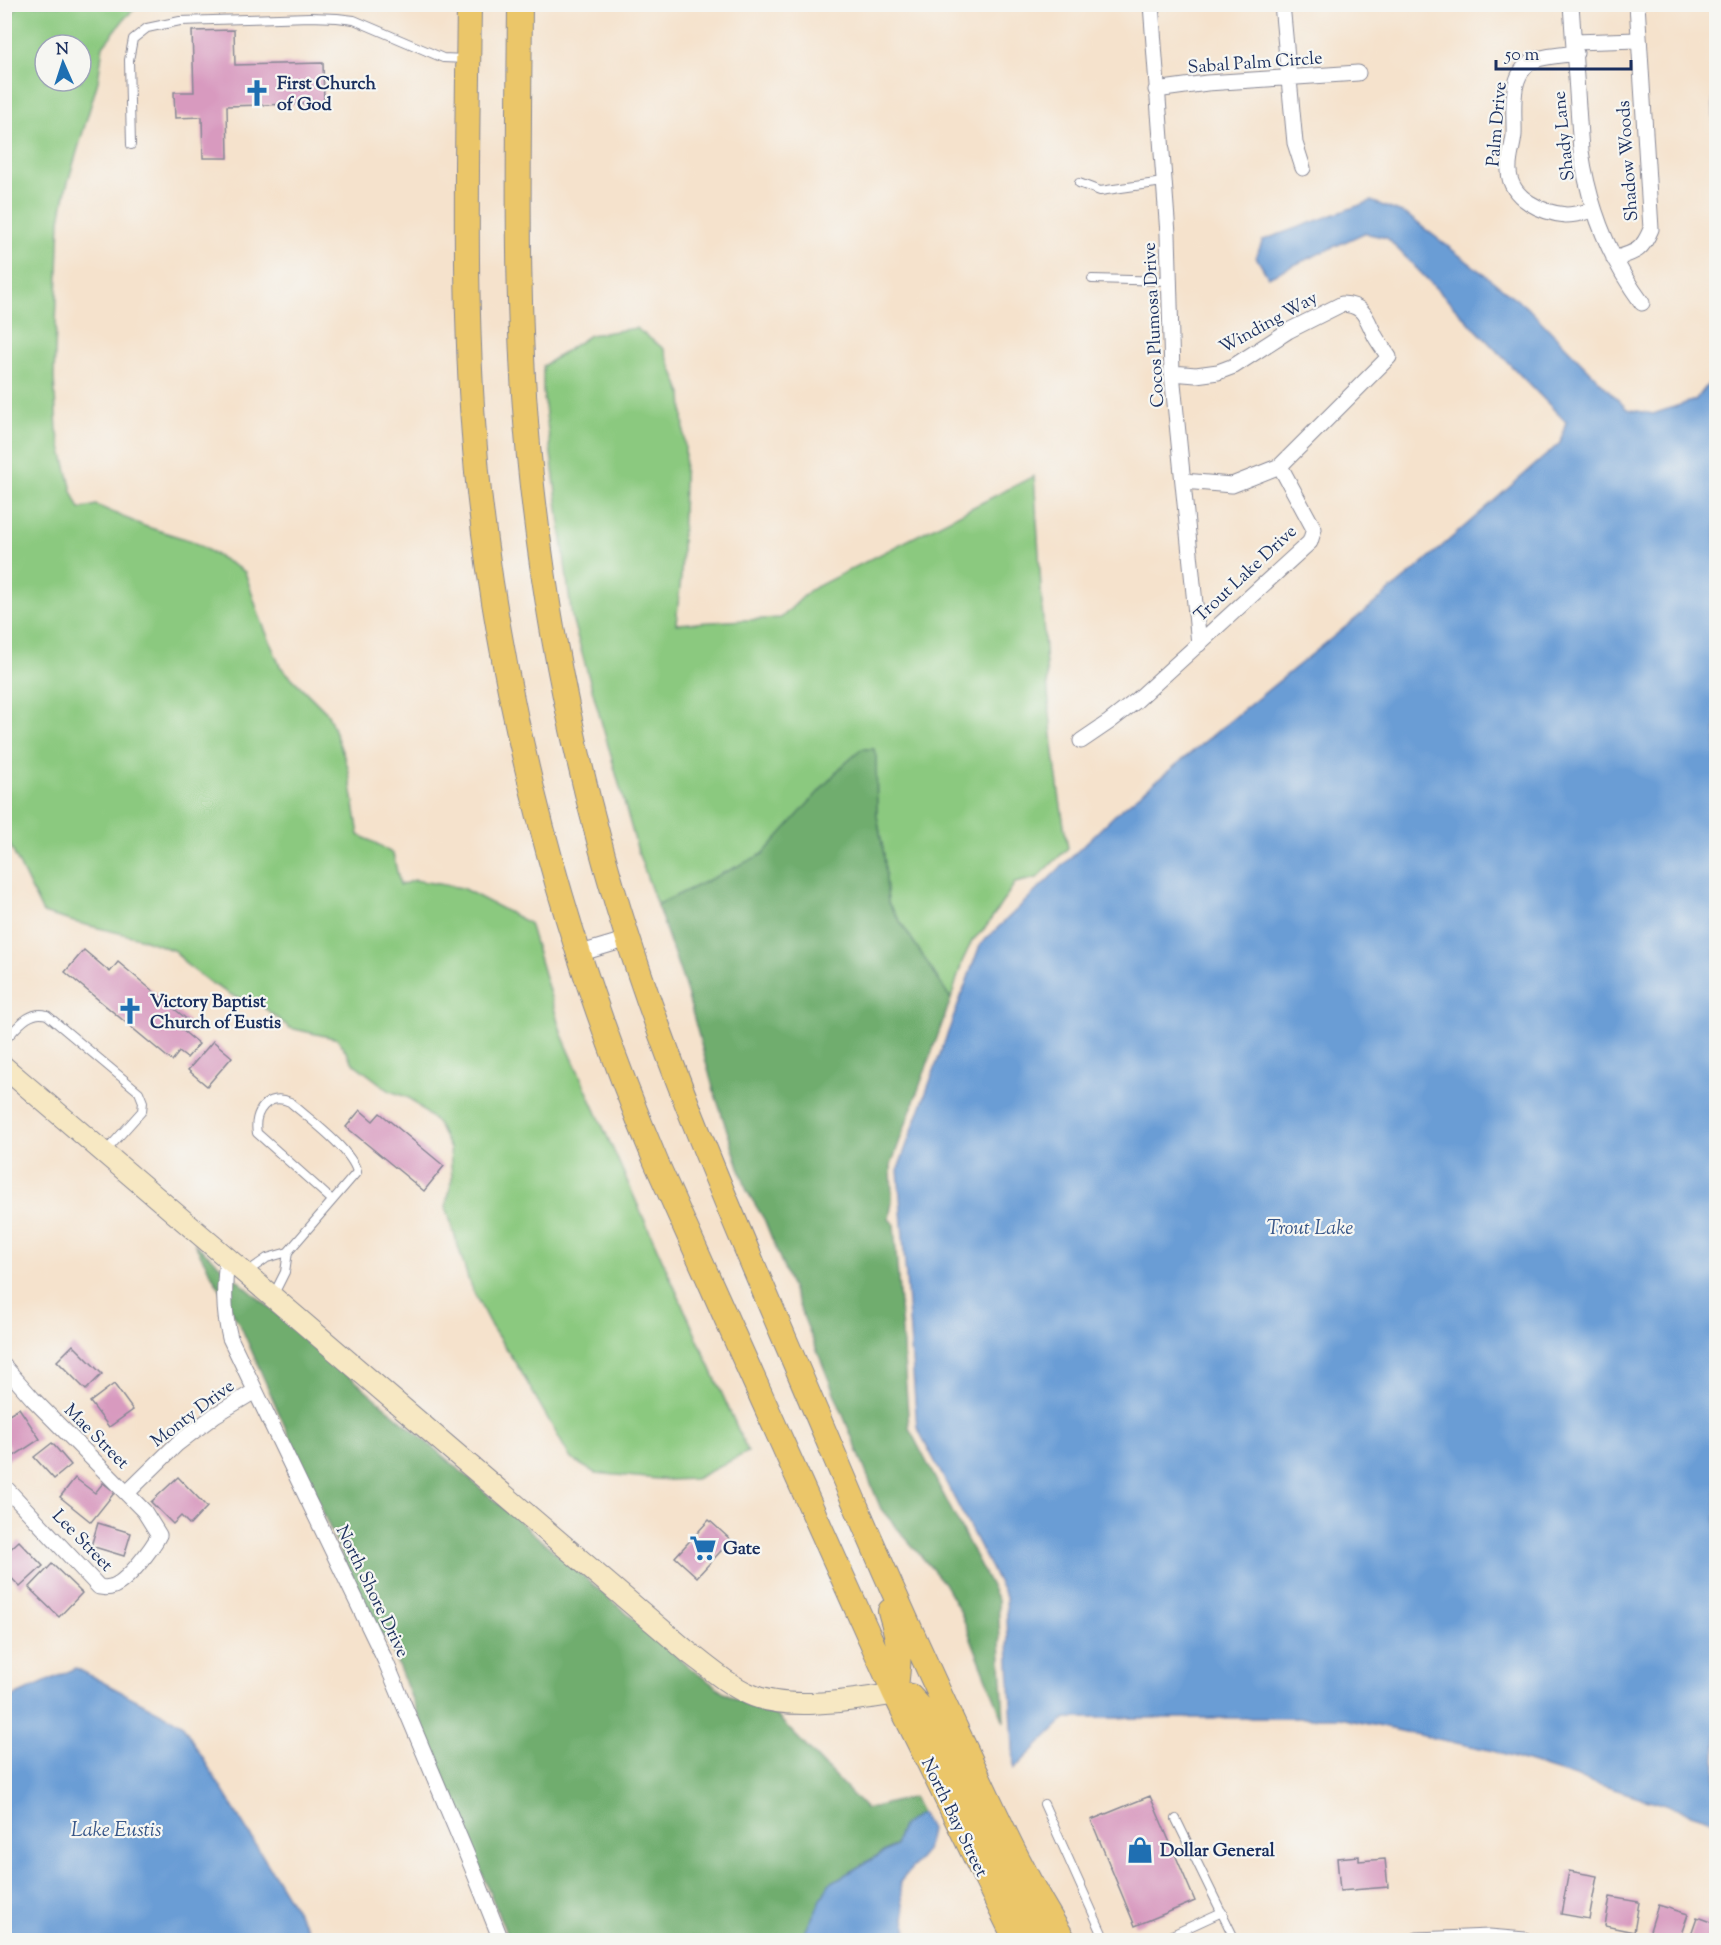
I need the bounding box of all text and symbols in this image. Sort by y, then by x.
north arrow [33,33,93,93]
scale bar [1496,33,1631,71]
text: N [55,39,70,62]
text: 50 m [1504,43,1540,69]
street label: Sabal Palm Circle [1187,46,1323,82]
place label: First Church of God [277,72,377,119]
church icon: First Church of God [242,78,272,108]
street label: Palm Drive [1481,81,1515,168]
street label: Shady Lane [1547,90,1583,182]
street label: Shadow Woods [1612,100,1646,222]
street label: Cocos Plumosa Drive [1138,242,1172,408]
street label: Winding Way [1215,286,1323,361]
street label: Trout Lake Drive [1189,520,1304,629]
place label: Victory Baptist Church of Eustis [150,990,281,1037]
church icon: Victory Baptist Church of Eustis [115,996,145,1026]
water label: Trout Lake [1267,1215,1353,1244]
street label: Monty Drive [146,1374,240,1455]
street label: Mae Street [57,1399,134,1476]
street label: Lee Street [45,1504,118,1578]
street label: North Shore Drive [328,1521,415,1663]
supermarket icon: Gate [688,1533,718,1563]
place label: Gate [723,1537,761,1563]
street label: North Bay Street [913,1754,993,1882]
water label: Lake Eustis [71,1817,162,1846]
shop icon: Dollar General [1125,1835,1155,1865]
place label: Dollar General [1160,1839,1276,1865]

